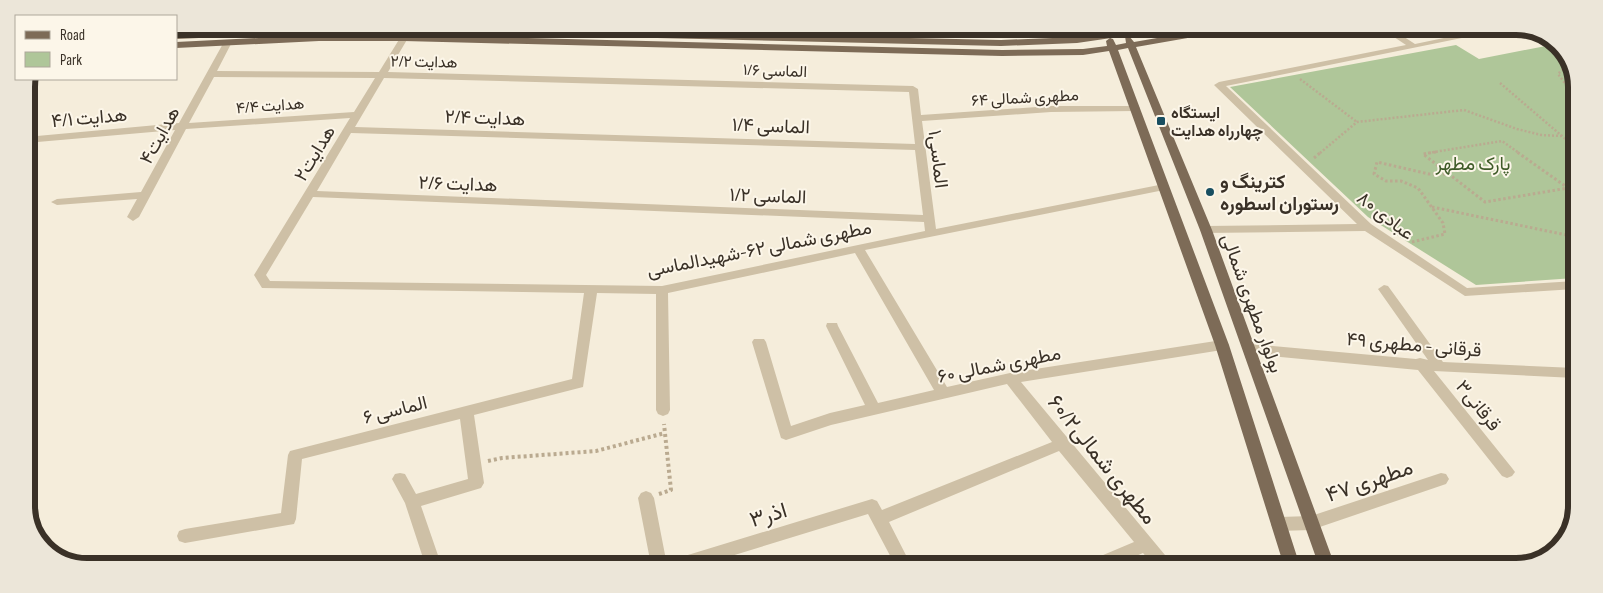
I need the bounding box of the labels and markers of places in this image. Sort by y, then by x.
place label: ایستگاه چهارراه هدایت [1171,104,1263,142]
marker: ایستگاه چهارراه هدایت [1155,115,1167,127]
place label: کترینگ و رستوران اسطوره [1220,171,1339,216]
marker: کترینگ و رستوران اسطوره [1204,186,1216,198]

